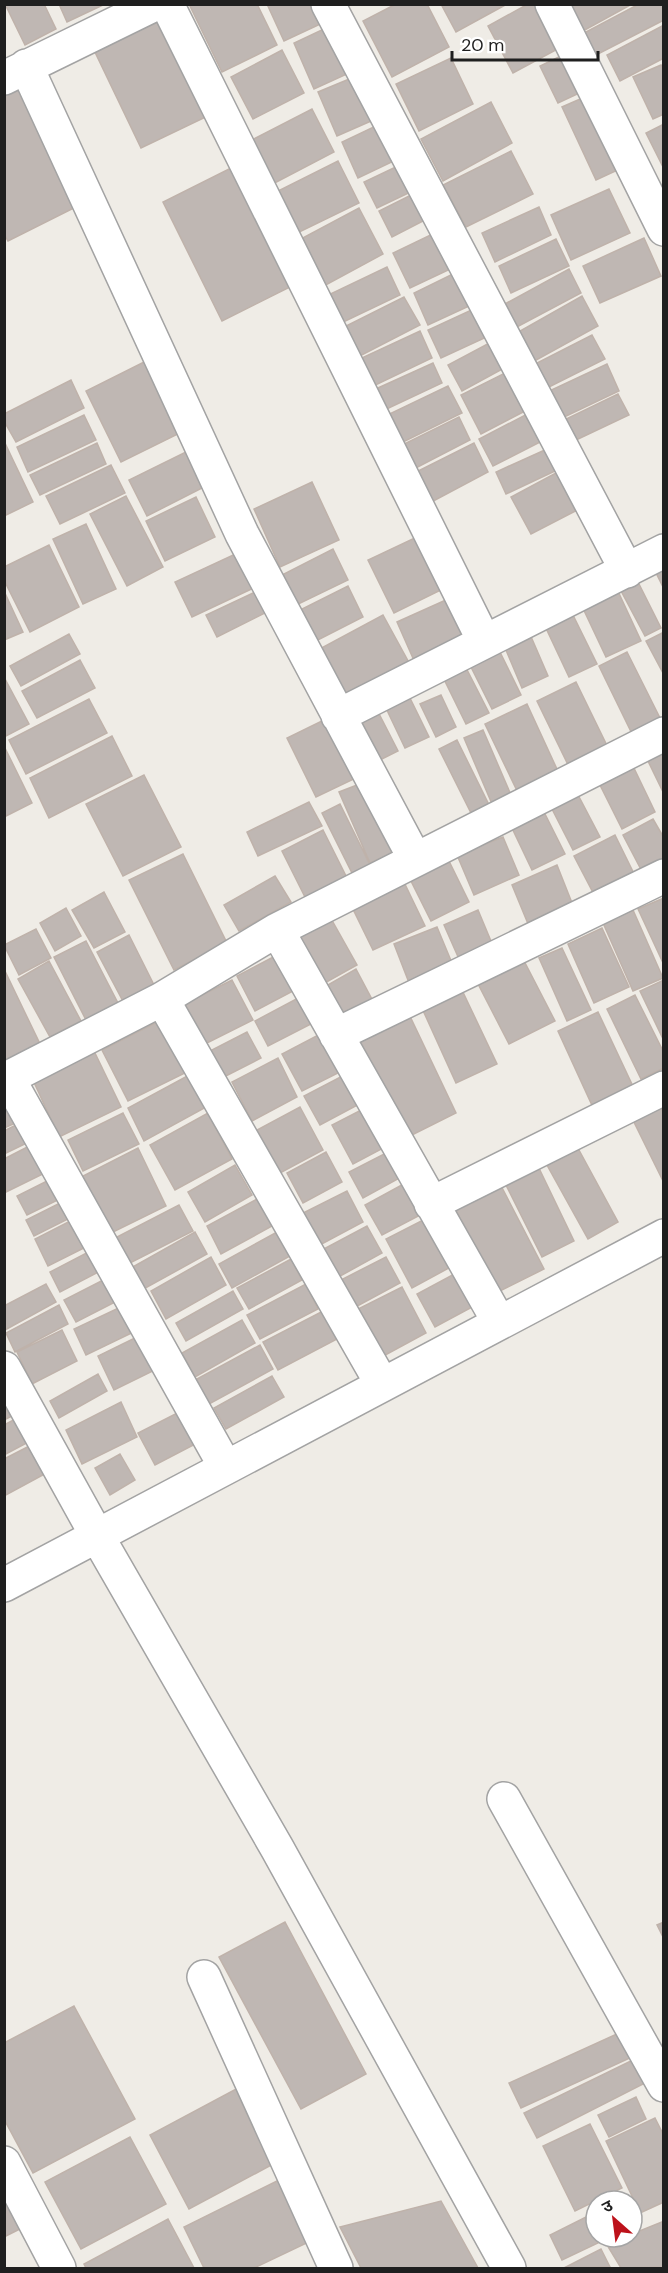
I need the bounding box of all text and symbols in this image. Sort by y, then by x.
scale bar [452,24,598,62]
text: 20 m [461,33,504,57]
north arrow [584,2189,644,2249]
text: उ [598,2194,617,2218]

